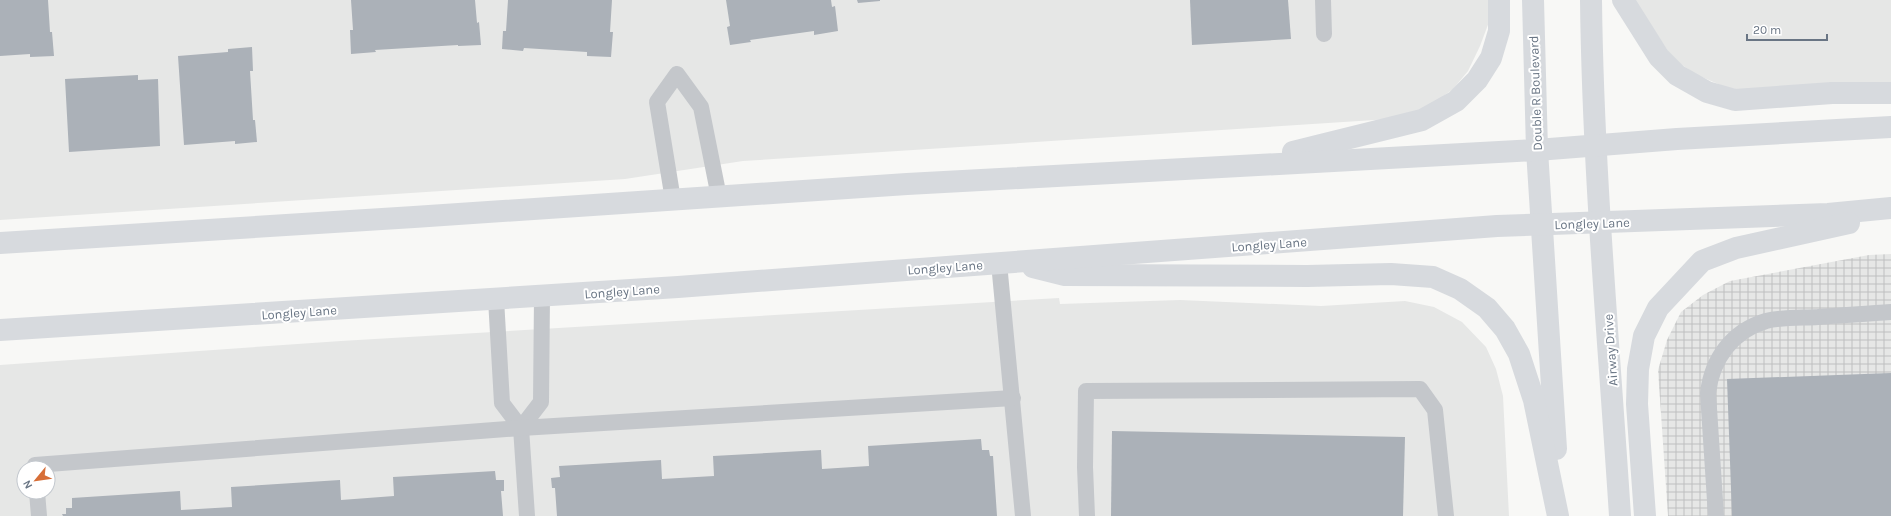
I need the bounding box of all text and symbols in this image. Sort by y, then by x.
scale bar [1747,16,1827,42]
text: 20 m [1753,23,1781,37]
street label: Double R Boulevard [1526,35,1545,151]
street label: Longley Lane [1554,215,1630,232]
street label: Longley Lane [1231,234,1308,255]
street label: Longley Lane [907,257,984,278]
street label: Longley Lane [584,281,661,302]
street label: Longley Lane [261,302,338,323]
street label: Airway Drive [1600,313,1620,386]
north arrow [16,460,56,500]
text: N [20,478,35,491]

